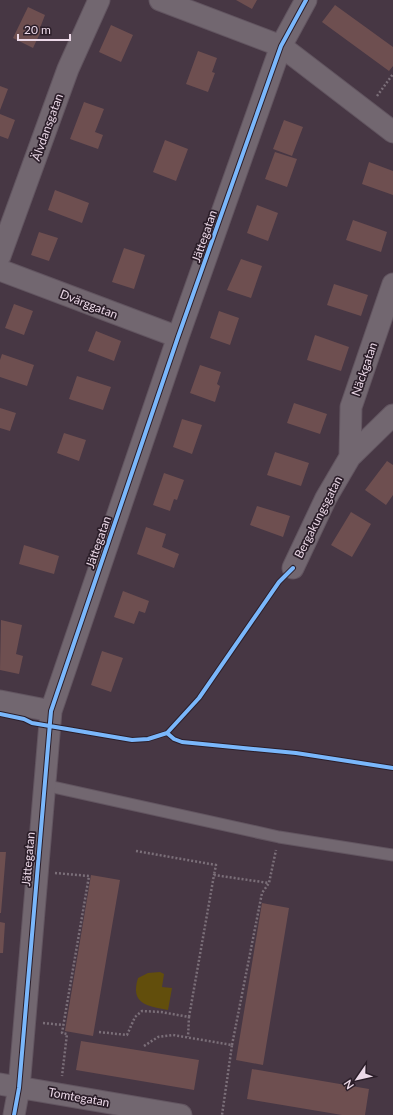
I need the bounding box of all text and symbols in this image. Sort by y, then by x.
scale bar [18,16,70,42]
text: 20 m [24,22,51,37]
street label: Älvdansgatan [28,91,66,163]
street label: Jättegatan [188,208,220,264]
street label: Dvärggatan [58,286,120,322]
street label: Näckgatan [348,340,380,398]
street label: Bergakungsgatan [291,473,345,561]
street label: Jättegatan [82,514,114,570]
street label: Jättegatan [18,831,38,887]
north arrow [337,1059,377,1099]
text: N [341,1078,356,1092]
street label: Tomtegatan [47,1084,111,1110]

